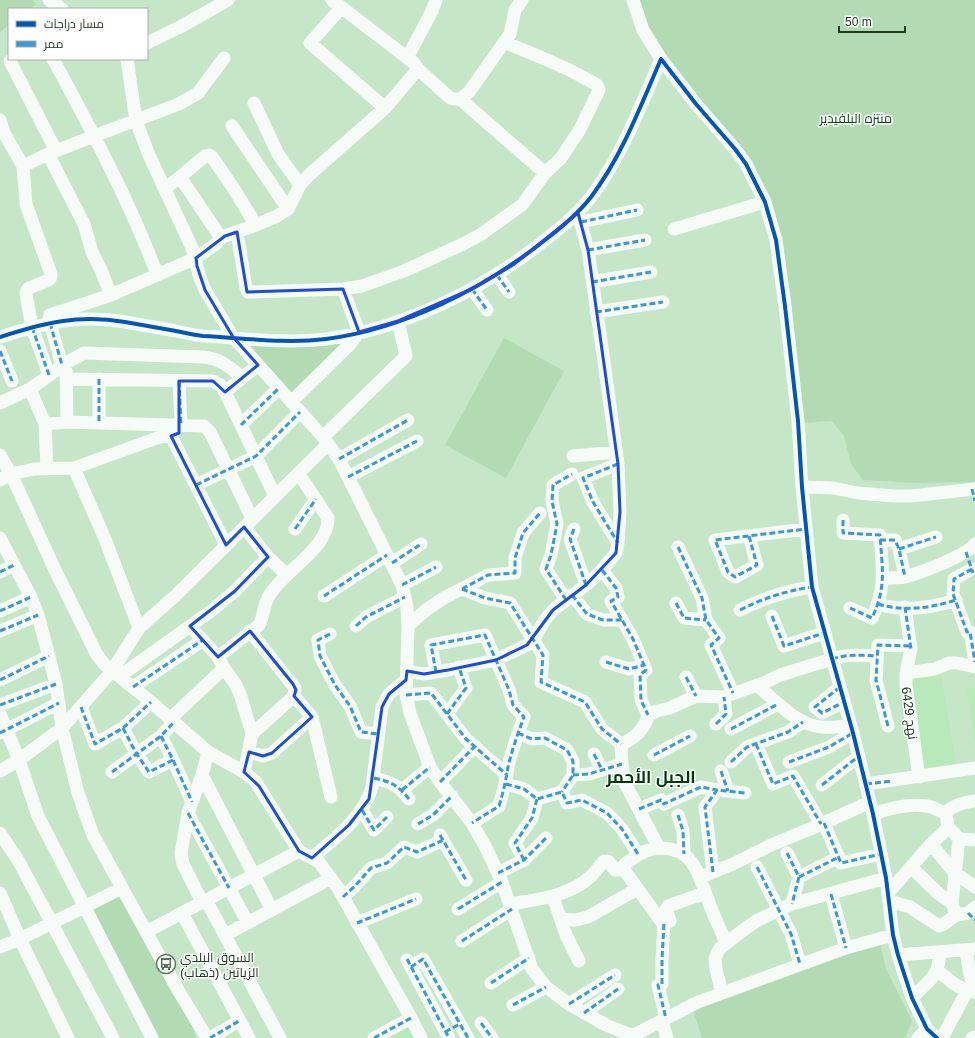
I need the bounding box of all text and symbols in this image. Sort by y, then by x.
legend [8,8,148,60]
scale bar [839,8,905,34]
text: 50 m [845,15,872,29]
text: مسار دراجات [44,17,104,31]
text: ممر [43,37,63,51]
park label: منتزه البلفيدير [819,111,892,126]
street label: نهج 6429 [897,686,921,740]
district label: الجبل الأحمر [605,767,696,787]
place label: السوق البلدي الزياتين (ذهاب) [180,950,259,980]
bus stop icon: السوق البلدي الزياتين (ذهاب) [155,953,177,975]

